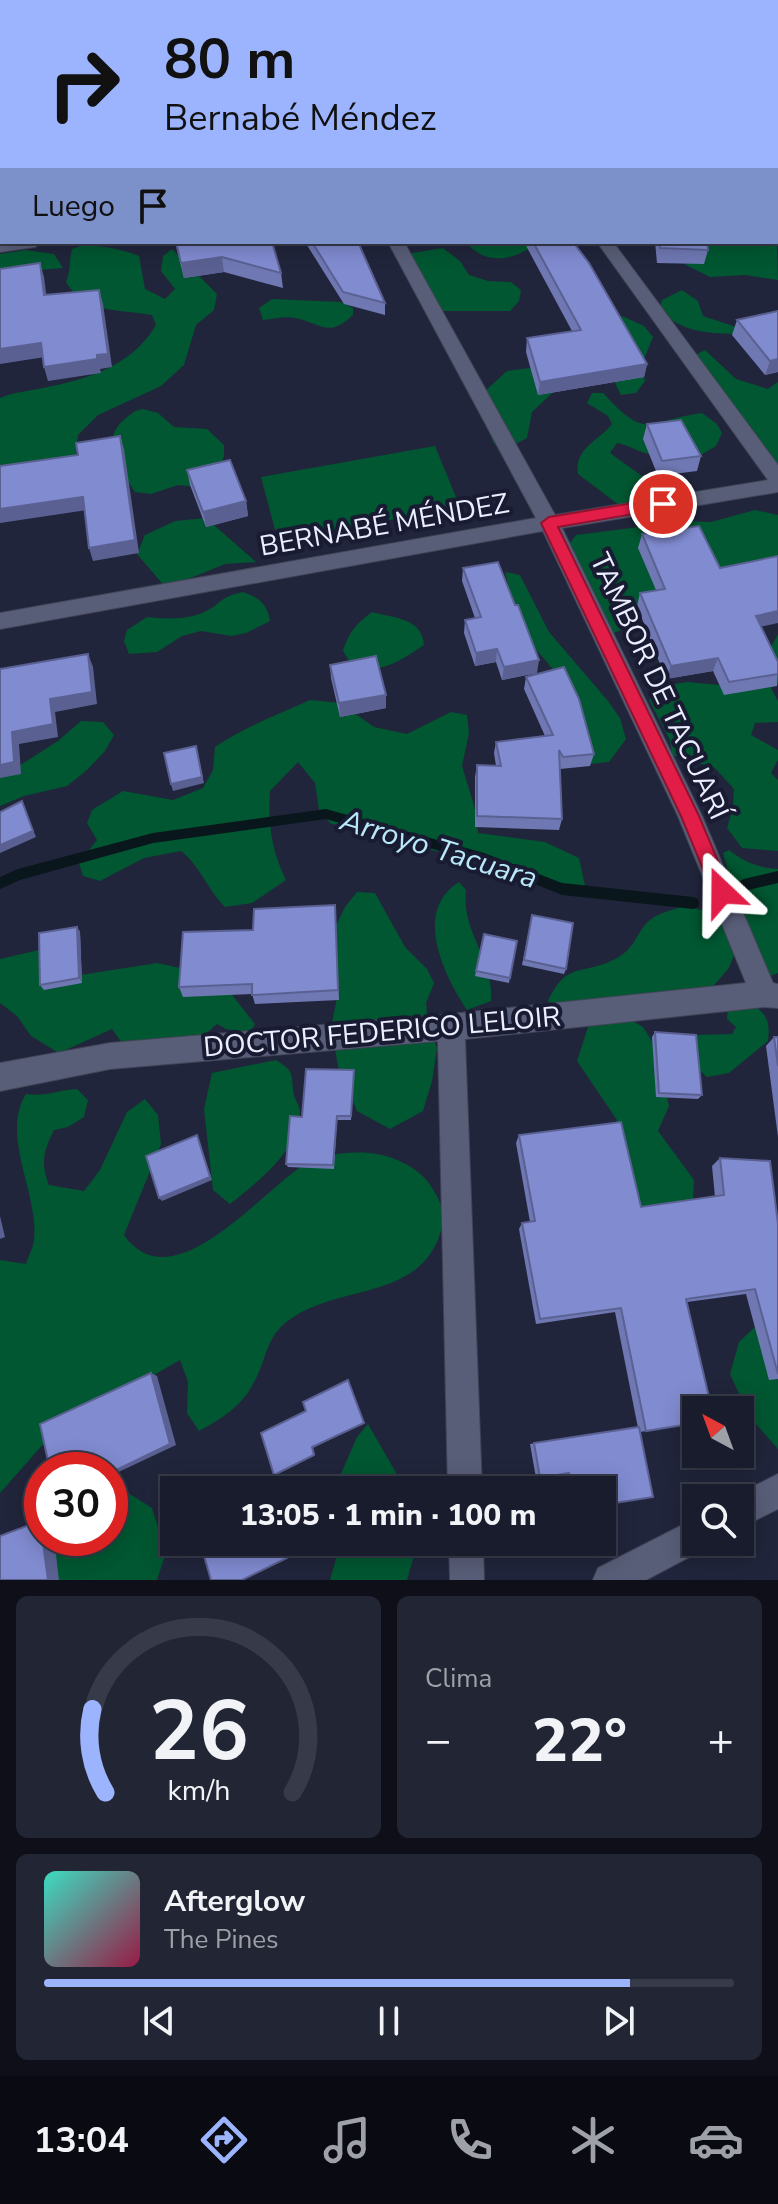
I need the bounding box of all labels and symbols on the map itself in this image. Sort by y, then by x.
pin [629,470,697,538]
street label: BERNABÉ MÉNDEZ [257,484,512,566]
street label: TAMBOR DE TACUARÍ [581,547,738,827]
water label: Arroyo Tacuara [334,800,542,899]
position arrow [680,850,764,934]
street label: DOCTOR FEDERICO LELOIR [202,997,562,1067]
north arrow [682,1396,754,1468]
speed limit sign: 30 [24,1452,128,1556]

